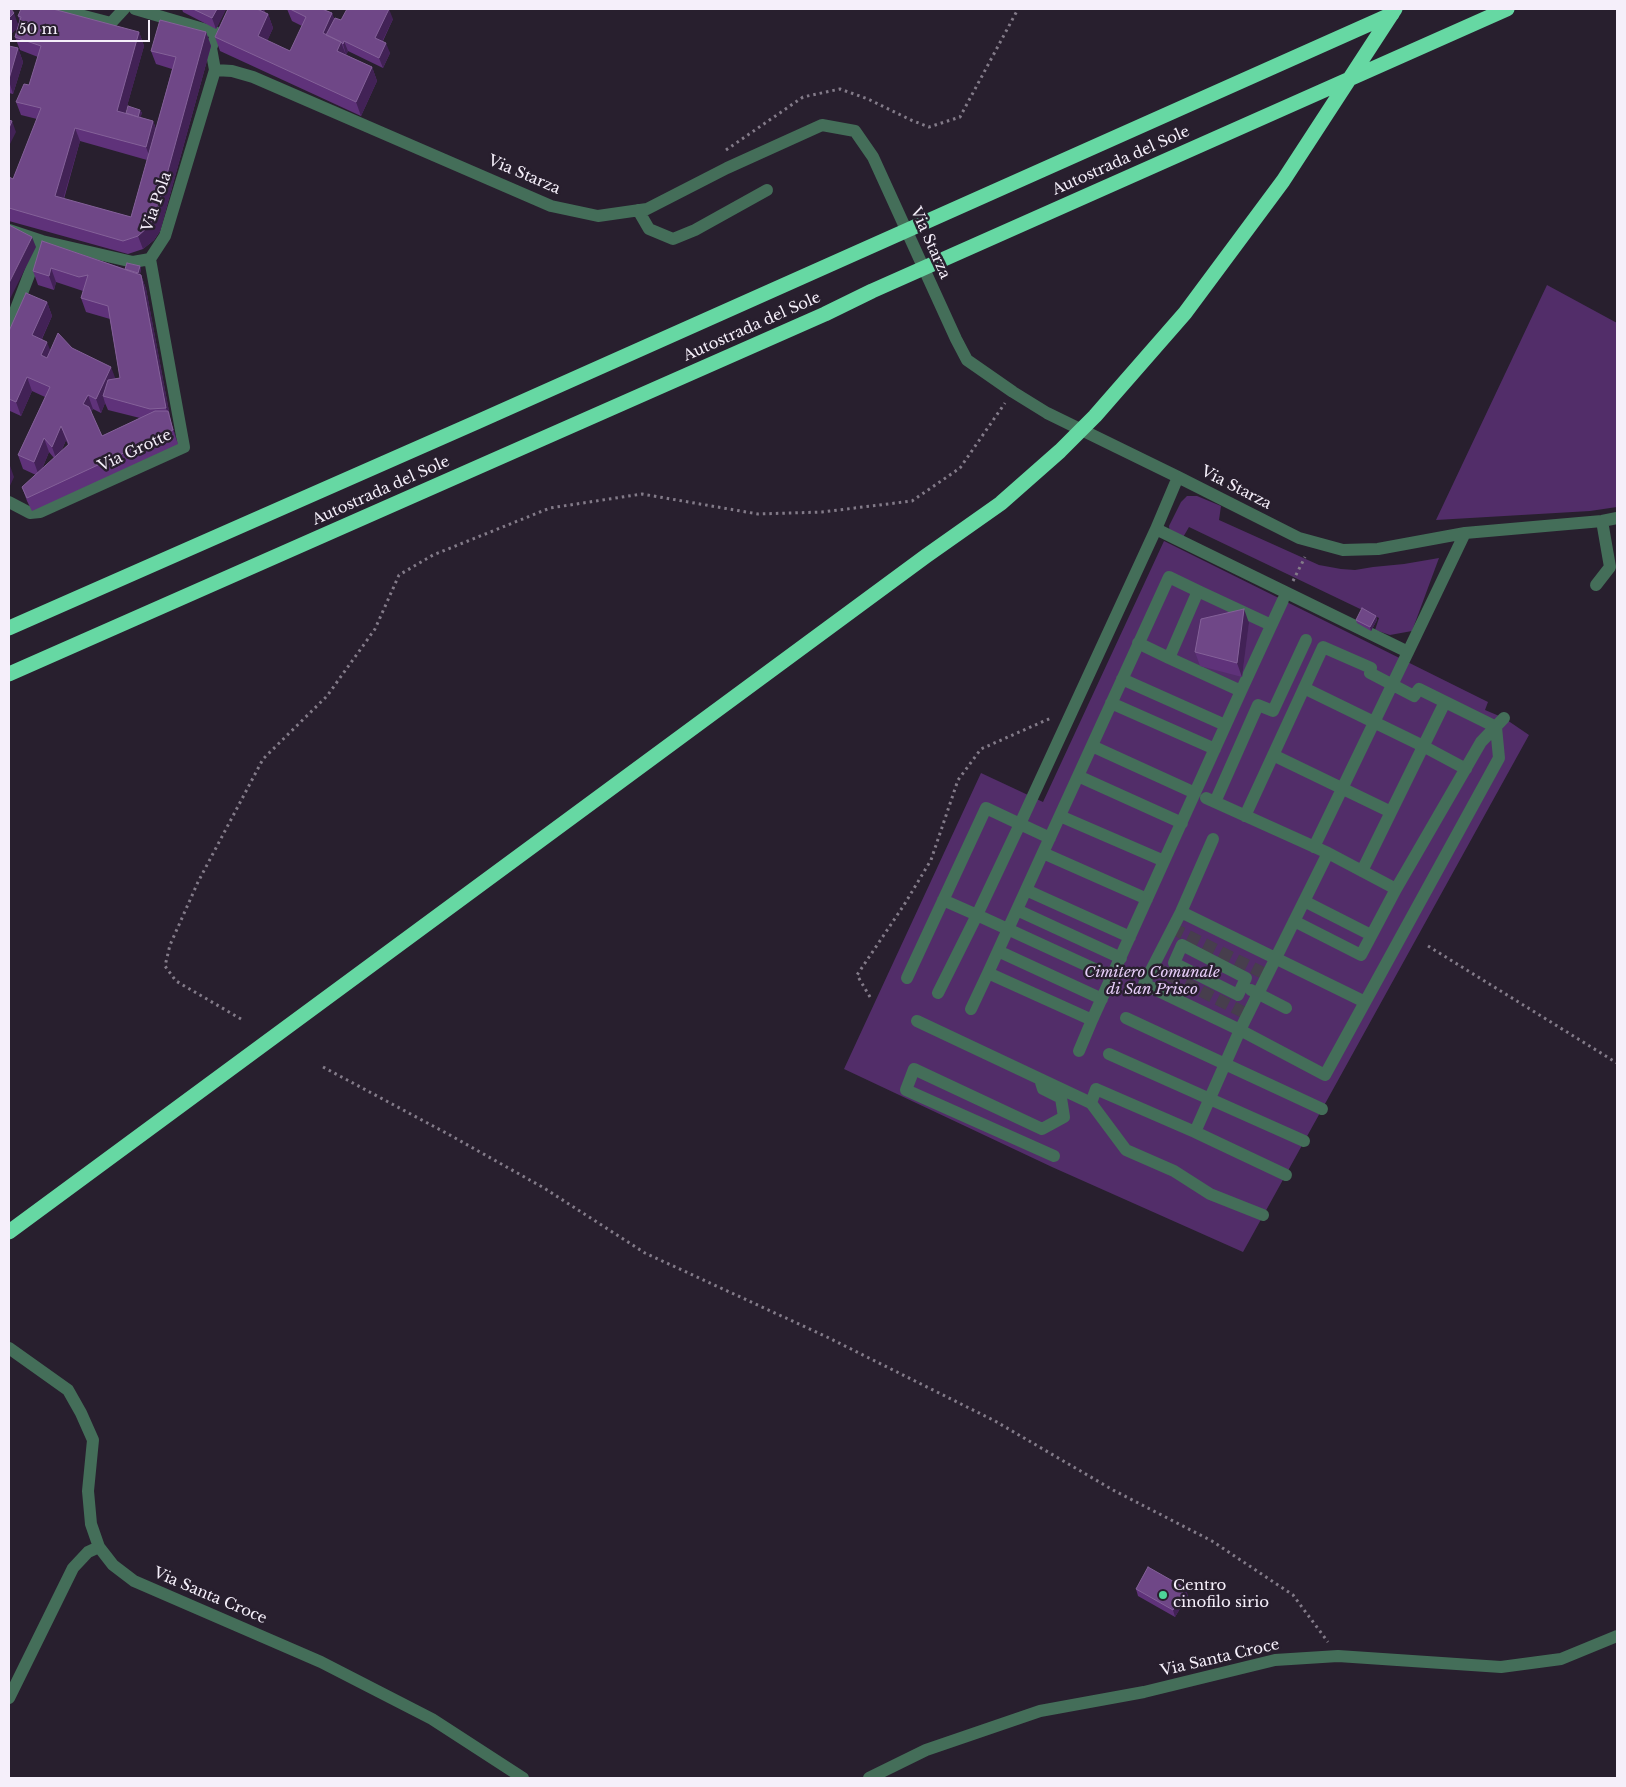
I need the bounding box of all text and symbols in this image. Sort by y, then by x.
scale bar [12,10,152,42]
text: 50 m [18,19,58,38]
street label: Autostrada del Sole [1050,123,1192,199]
street label: Via Starza [485,152,563,198]
street label: Via Pola [138,170,176,234]
street label: Via Starza [906,204,954,282]
street label: Autostrada del Sole [681,289,823,365]
street label: Via Grotte [95,426,175,476]
street label: Autostrada del Sole [310,453,452,529]
street label: Via Starza [1198,463,1274,513]
park label: Cimitero Comunale di San Prisco [1084,964,1220,999]
street label: Via Santa Croce [151,1564,269,1628]
place label: Centro cinofilo sirio [1173,1577,1269,1612]
marker: Centro cinofilo sirio [1157,1589,1169,1601]
street label: Via Santa Croce [1159,1636,1281,1680]

